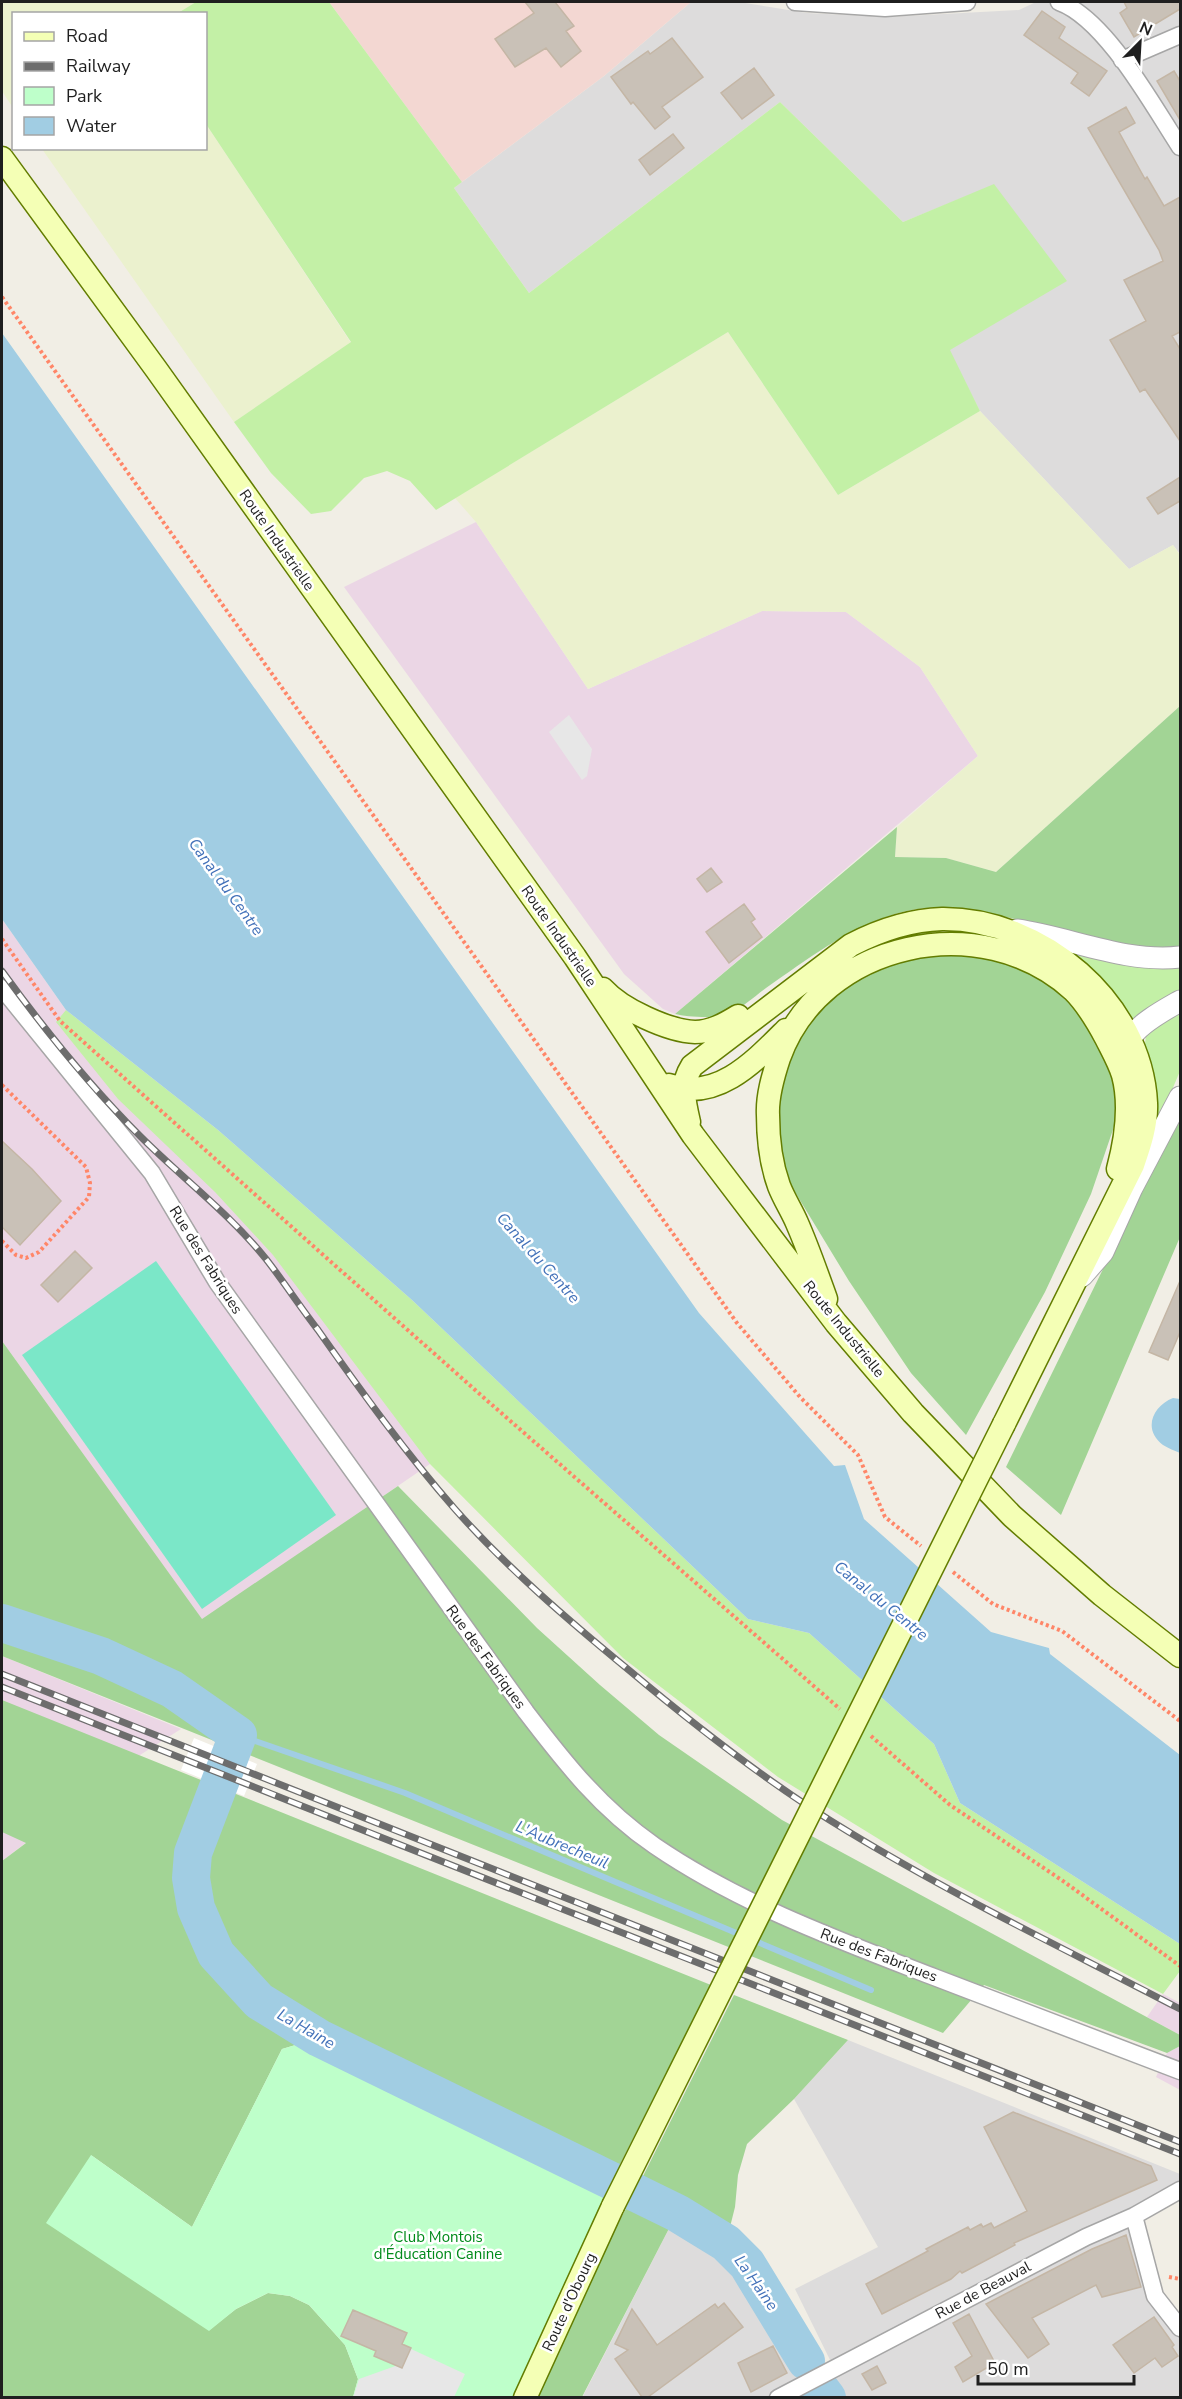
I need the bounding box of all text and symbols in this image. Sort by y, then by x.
legend [12,12,207,150]
north arrow [1110,12,1170,72]
text: N [1136,17,1156,42]
text: Road [66,24,108,48]
text: Railway [66,54,131,78]
text: Park [66,84,103,108]
text: Water [66,114,117,138]
street label: Route Industrielle [235,485,319,595]
water label: Canal du Centre [183,834,269,941]
street label: Route Industrielle [517,881,601,991]
street label: Rue des Fabriques [165,1202,247,1318]
water label: Canal du Centre [491,1208,585,1309]
street label: Route Industrielle [799,1276,889,1382]
water label: Canal du Centre [829,1556,933,1646]
street label: Rue des Fabriques [441,1601,531,1713]
water label: L'Aubrecheuil [512,1816,612,1875]
street label: Rue des Fabriques [818,1923,940,1987]
water label: La Haine [273,2004,339,2055]
park label: Club Montois d'Éducation Canine [374,2227,502,2264]
street label: Route d'Obourg [537,2249,601,2355]
water label: La Haine [729,2251,783,2316]
street label: Rue de Beauval [932,2256,1035,2324]
scale bar [978,2348,1134,2386]
text: 50 m [987,2357,1029,2381]

